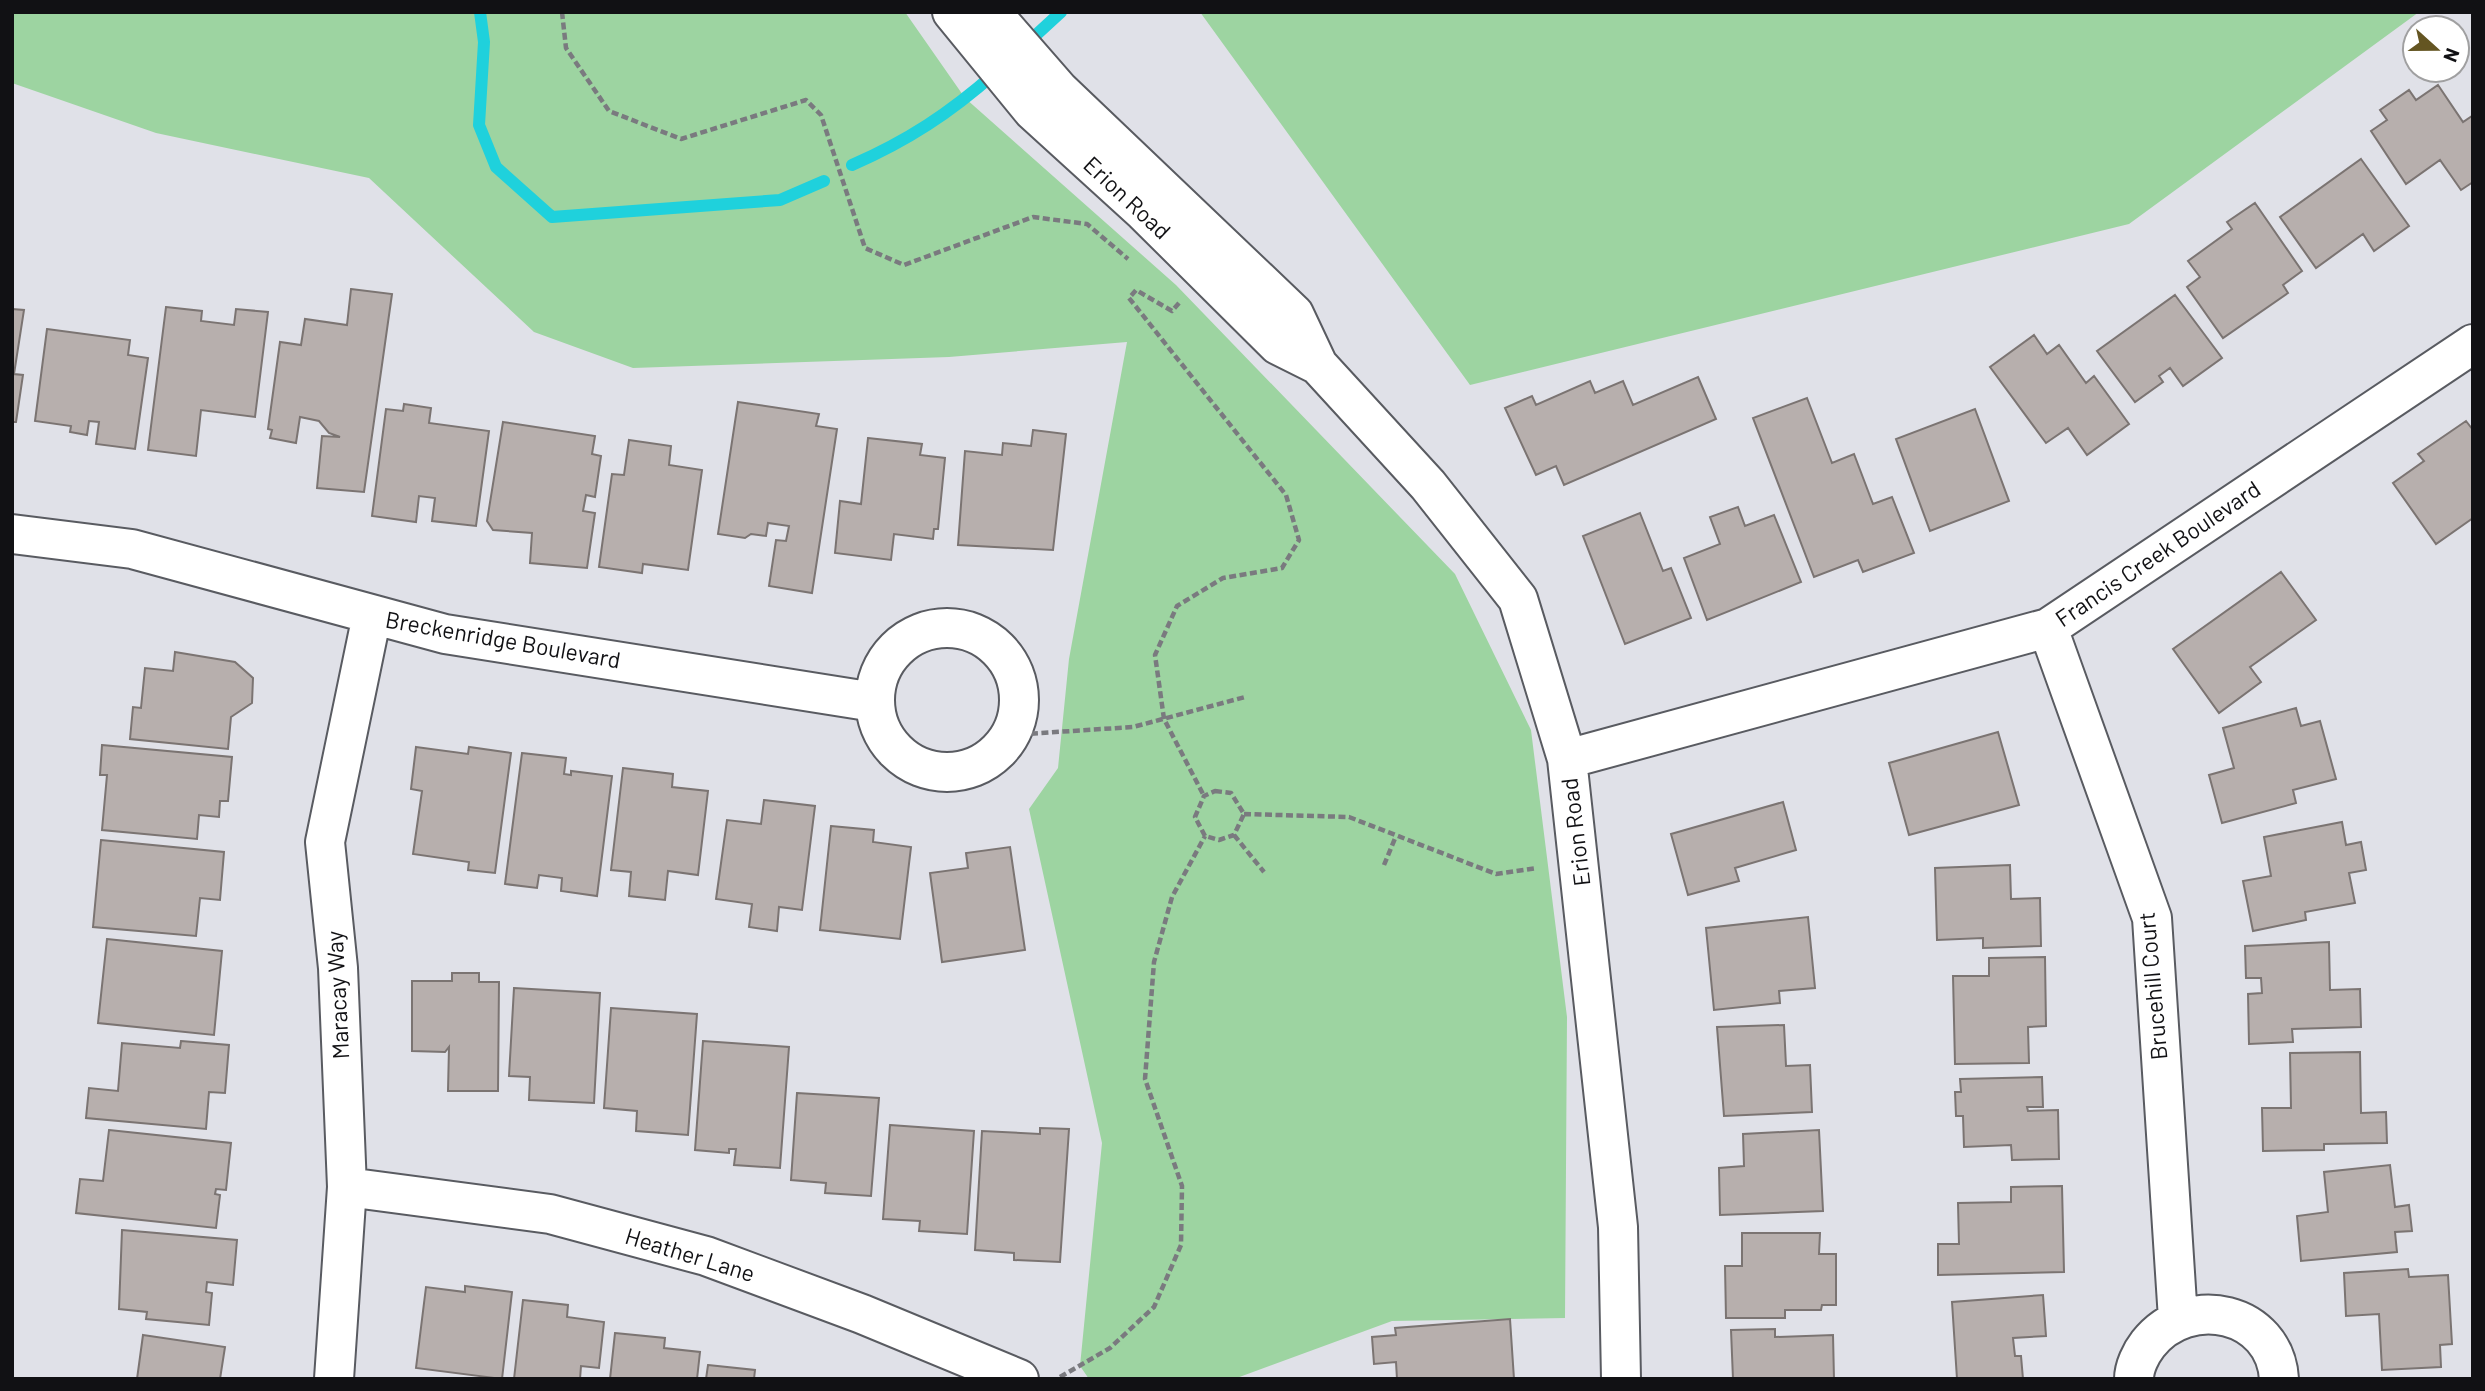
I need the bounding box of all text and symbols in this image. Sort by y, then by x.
north arrow [2401,14,2471,84]
text: N [2439,45,2465,65]
street label: Erion Road [1078,150,1177,245]
street label: Francis Creek Boulevard [2050,474,2265,632]
street label: Breckenridge Boulevard [383,605,623,673]
street label: Erion Road [1554,777,1596,888]
street label: Brucehill Court [2132,911,2172,1061]
street label: Maracay Way [320,930,354,1060]
street label: Heather Lane [622,1221,758,1287]

